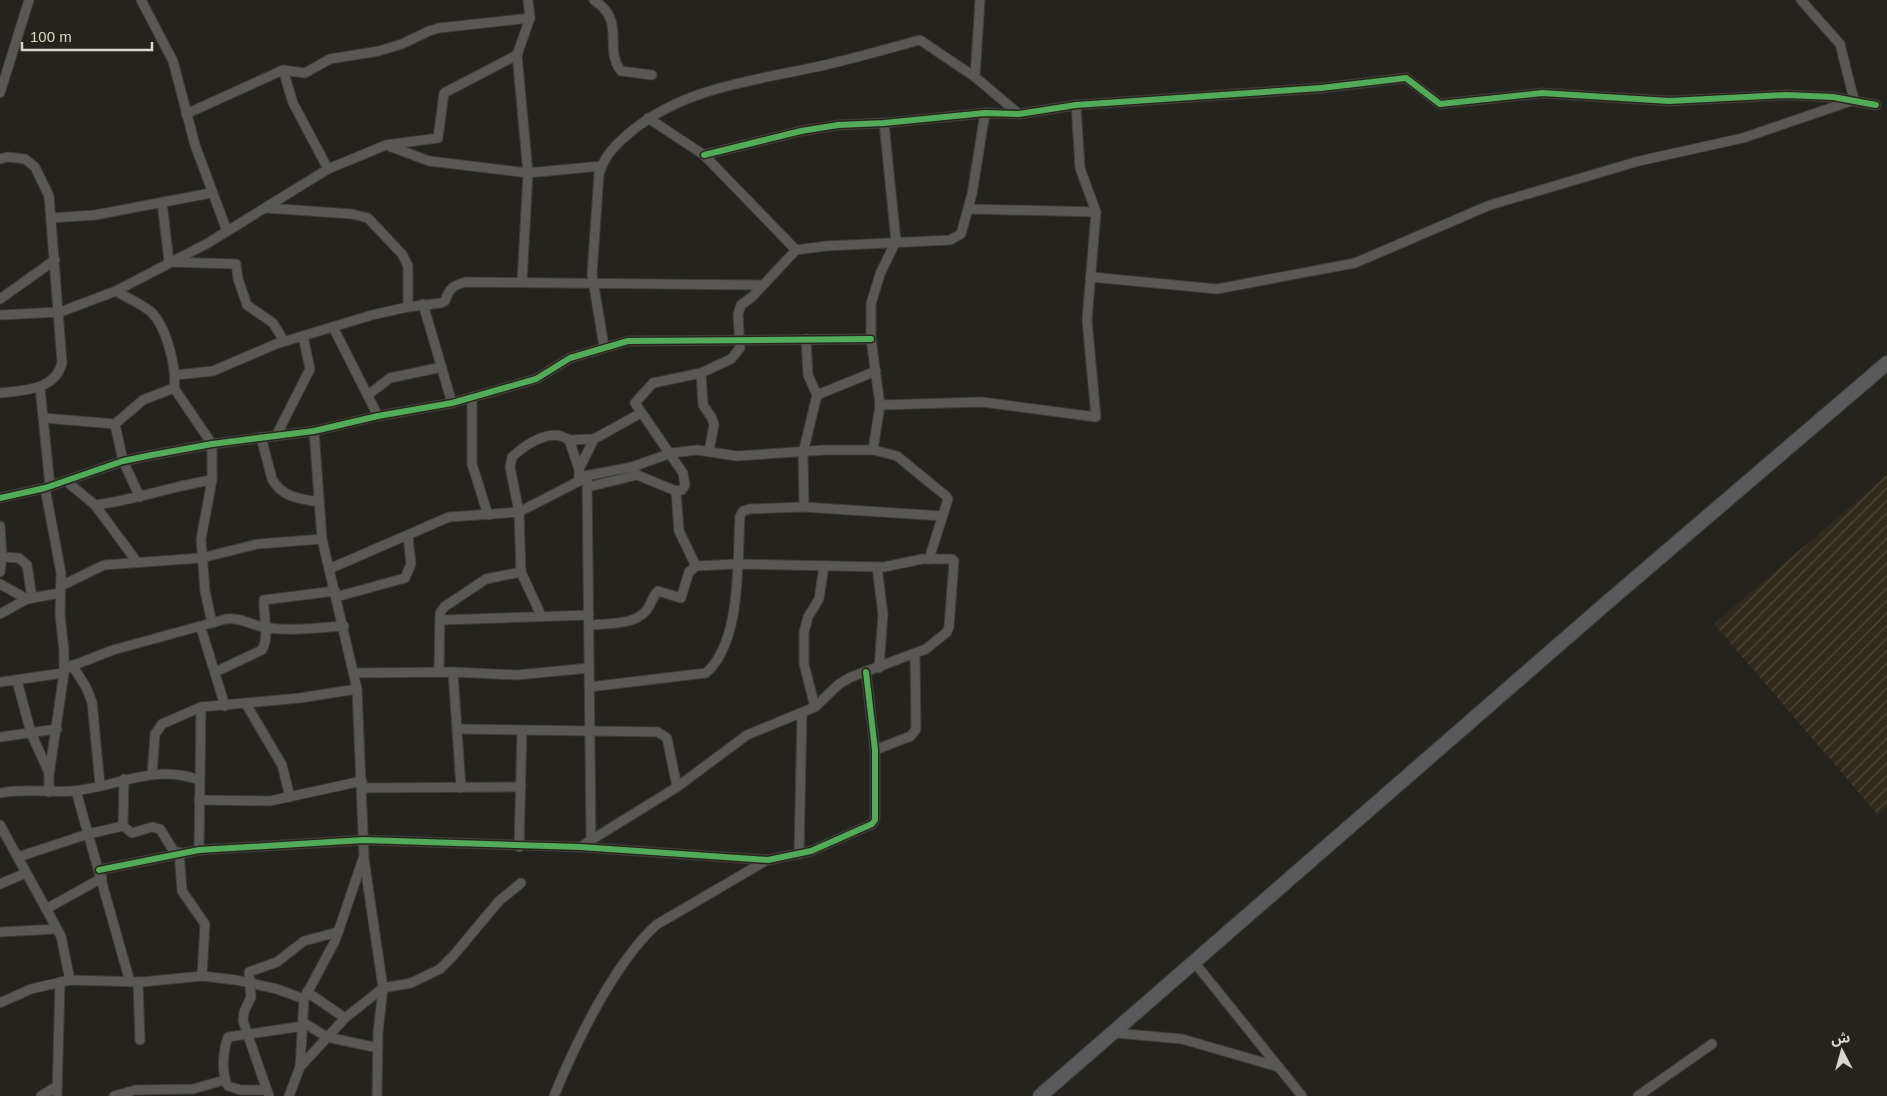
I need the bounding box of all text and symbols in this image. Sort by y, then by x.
scale bar [22,20,152,52]
text: 100 m [30,28,72,45]
north arrow [1817,1026,1867,1076]
text: ش [1830,1029,1851,1047]

